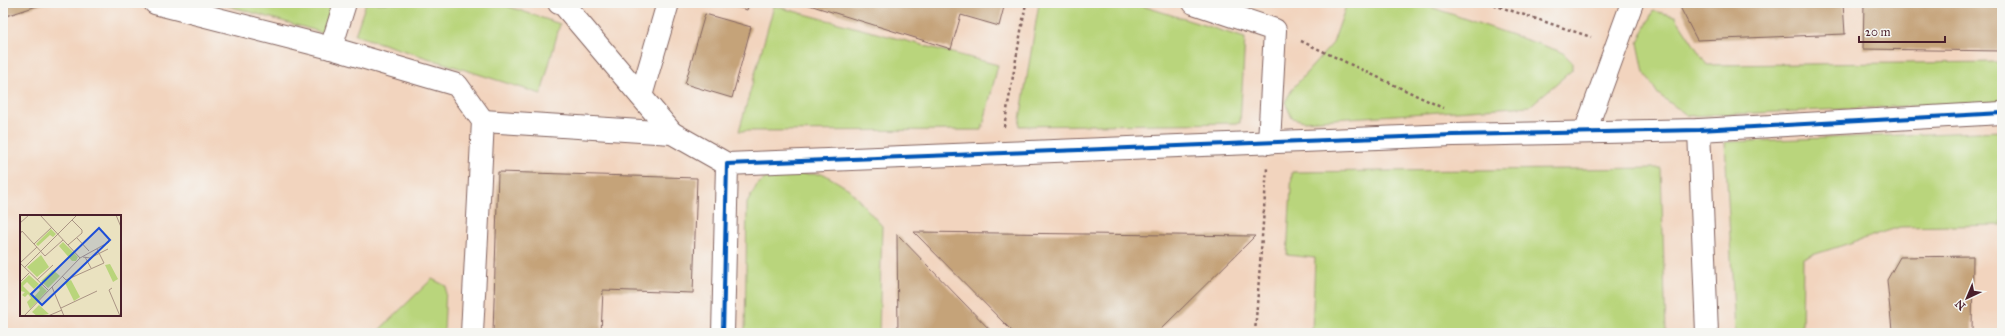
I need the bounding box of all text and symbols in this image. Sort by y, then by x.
scale bar [1859,18,1945,44]
text: 20 m [1865,25,1891,39]
inset map [20,215,121,316]
north arrow [1947,278,1987,318]
text: N [1952,296,1968,313]

